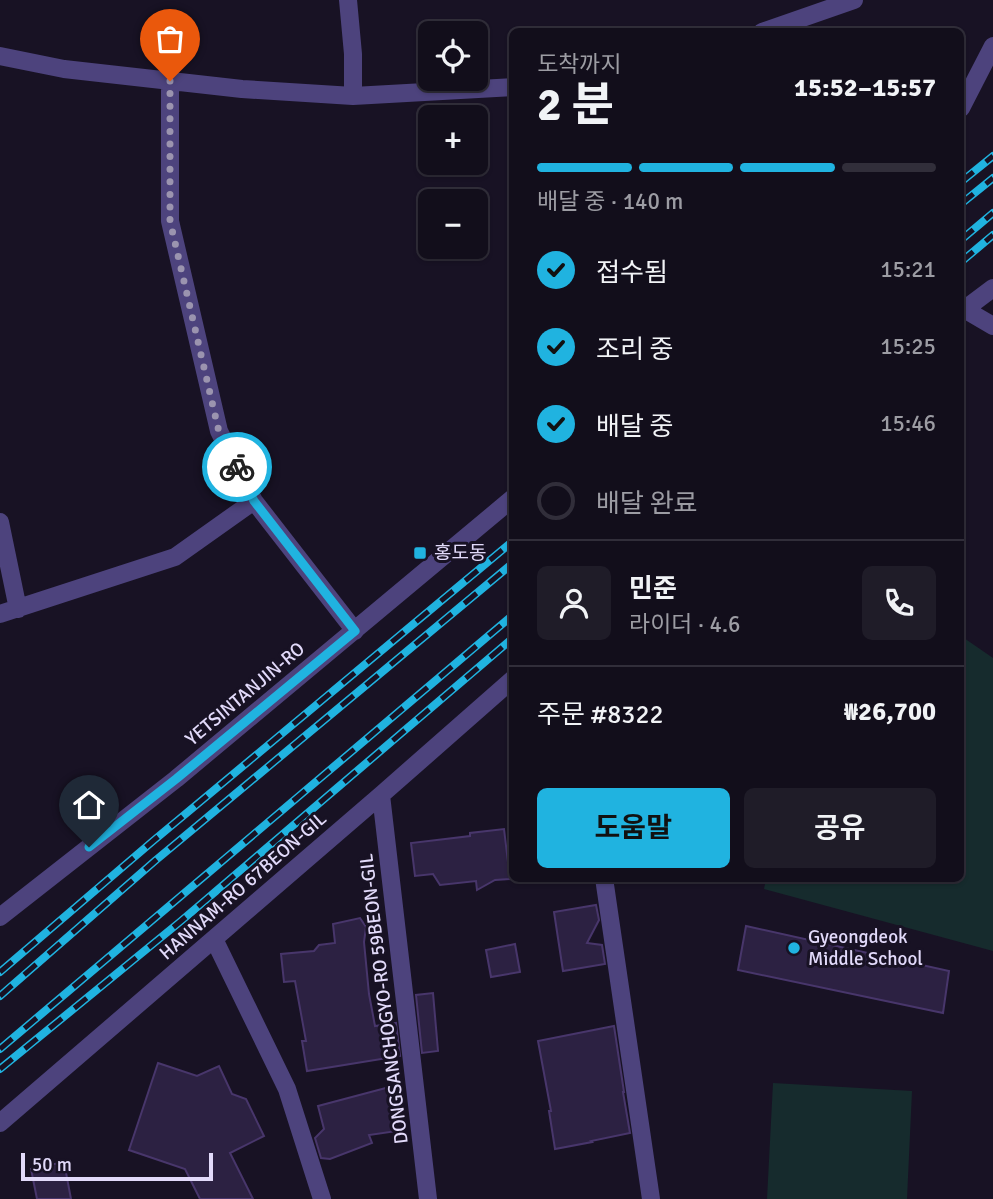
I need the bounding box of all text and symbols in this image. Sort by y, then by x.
pin [140,9,200,81]
icon: bag [151,20,189,58]
map controls [418,21,488,259]
button: locate [418,21,488,91]
text: 도착까지 [537,50,622,79]
text: 15:52–15:57 [794,72,936,104]
text: 2 분 [537,77,614,133]
button: + [418,105,488,175]
text: 배달 중 · 140 m [537,187,683,216]
button: − [418,189,488,259]
icon: check [537,251,575,289]
text: 15:21 [880,255,936,284]
text: 접수됨 [596,257,668,289]
icon: check [537,328,575,366]
text: 15:25 [880,332,936,361]
text: 조리 중 [596,334,673,366]
icon: check [537,405,575,443]
text: 15:46 [880,409,936,438]
text: 배달 중 [596,411,673,443]
courier [202,432,272,502]
icon: bike [218,448,256,486]
text: 배달 완료 [596,488,697,520]
place label: 홍도동 [434,541,486,565]
marker: 홍도동 [412,545,428,561]
button: person [537,566,611,640]
button: phone [862,566,936,640]
text: 민준 [629,573,677,605]
text: 라이더 · 4.6 [629,610,741,639]
street label: YETSINTANJIN-RO [180,637,310,751]
text: ₩26,700 [844,696,936,728]
text: 주문 #8322 [537,699,664,731]
pin [59,775,119,847]
icon: home [70,786,108,824]
button: 도움말 [537,788,730,868]
button: 공유 [744,788,936,868]
street label: HANNAM-RO 67BEON-GIL [154,807,332,965]
street label: DONGSANCHOGYO-RO 59BEON-GIL [354,852,414,1146]
place label: Gyeongdeok Middle School [808,925,923,971]
marker: Gyeongdeok Middle School [786,940,802,956]
scale bar [21,1150,214,1182]
text: 50 m [32,1153,72,1177]

